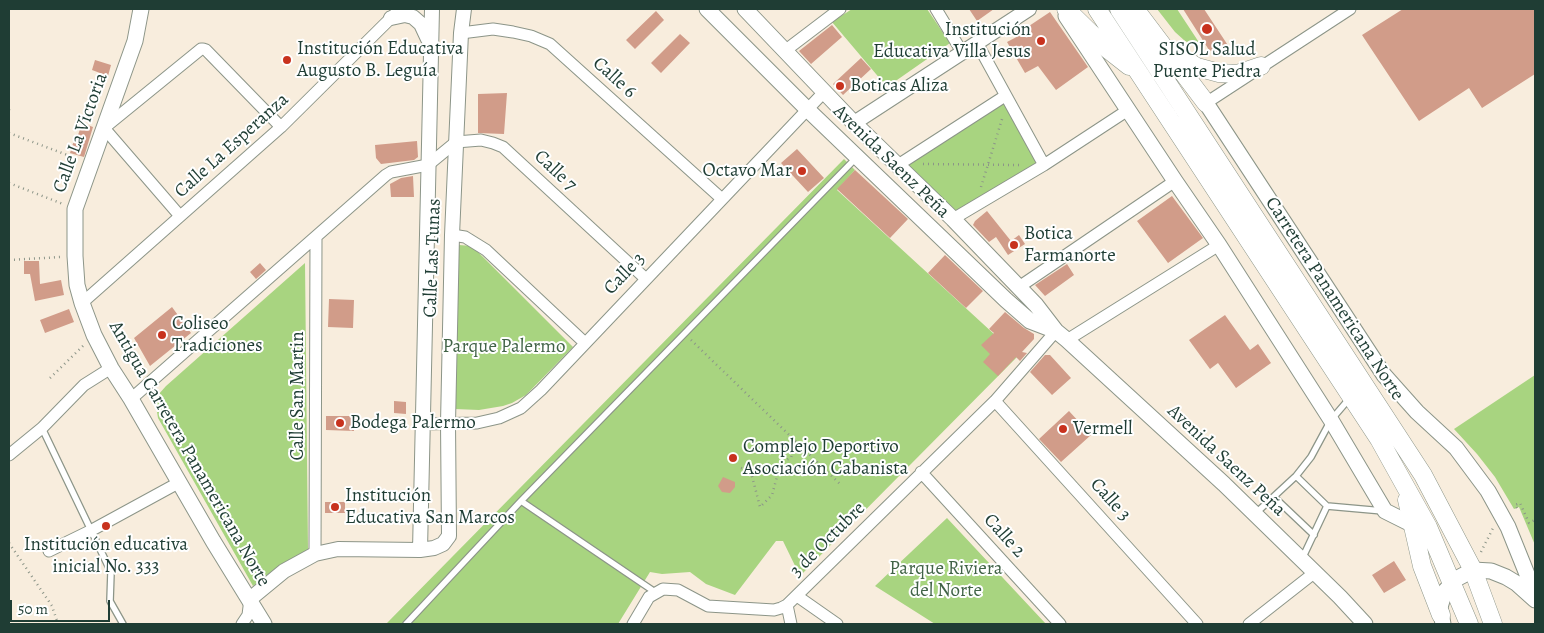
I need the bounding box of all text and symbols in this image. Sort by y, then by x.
place label: Institución Educativa Villa Jesus [873,19,1031,63]
marker: SISOL Salud Puente Piedra [1200,22,1214,36]
marker: Institución Educativa Villa Jesus [1035,35,1047,47]
place label: Institución Educativa Augusto B. Leguía [297,38,464,82]
place label: SISOL Salud Puente Piedra [1153,39,1261,83]
street label: Calle 6 [587,52,641,104]
marker: Institución Educativa Augusto B. Leguía [281,54,293,66]
street label: Calle La Victoria [49,70,113,196]
place label: Boticas Aliza [850,75,949,97]
marker: Boticas Aliza [834,80,846,92]
street label: Calle La Esperanza [170,89,294,203]
street label: Avenida Saenz Peña [828,100,954,224]
street label: Calle 7 [529,146,581,196]
place label: Octavo Mar [703,160,792,182]
marker: Octavo Mar [796,165,808,177]
street label: Carretera Panamericana Norte [1260,193,1408,405]
street label: Calle Las Tunas [420,198,446,318]
place label: Botica Farmanorte [1024,223,1116,267]
marker: Botica Farmanorte [1008,239,1020,251]
street label: Calle 3 [599,248,651,300]
place label: Coliseo Tradiciones [172,313,263,357]
street label: Antigua Carretera Panamericana Norte [103,317,275,591]
marker: Coliseo Tradiciones [156,329,168,341]
street label: Calle San Martin [287,331,309,461]
park label: Parque Palermo [442,336,566,358]
street label: Avenida Saenz Peña [1162,400,1290,522]
place label: Bodega Palermo [350,412,476,434]
marker: Bodega Palermo [334,417,346,429]
place label: Vermell [1073,418,1133,440]
marker: Vermell [1057,423,1069,435]
place label: Complejo Deportivo Asociación Cabanista [743,436,908,480]
marker: Complejo Deportivo Asociación Cabanista [727,452,739,464]
street label: Calle 3 [1085,474,1135,526]
place label: Institución Educativa San Marcos [345,485,515,529]
street label: 3 de Octubre [786,498,870,582]
marker: Institución Educativa San Marcos [329,501,341,513]
street label: Calle 2 [978,509,1030,563]
marker: Institución educativa inicial No. 333 [100,520,112,532]
place label: Institución educativa inicial No. 333 [24,534,188,578]
park label: Parque Riviera del Norte [889,558,1003,602]
scale bar [12,590,112,622]
text: 50 m [18,599,48,619]

